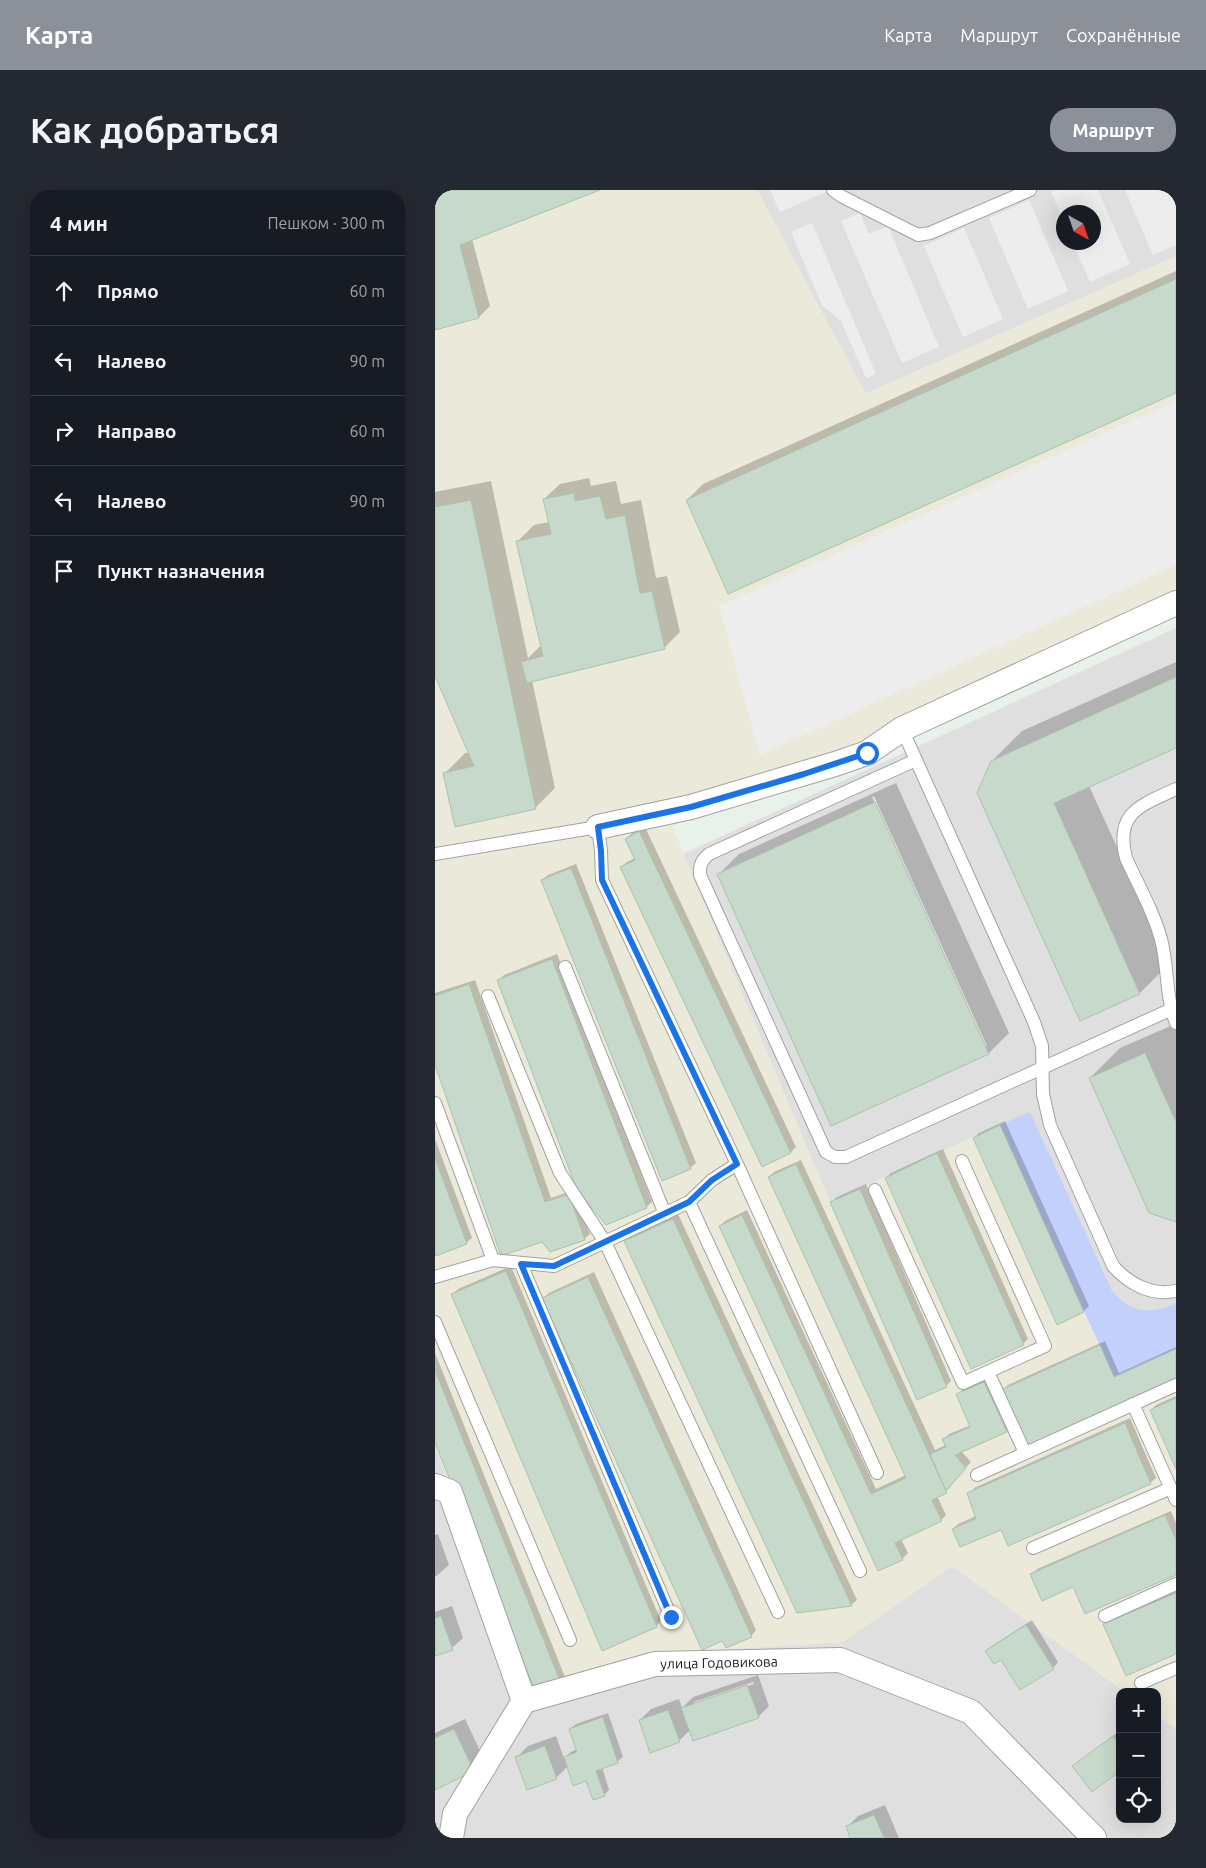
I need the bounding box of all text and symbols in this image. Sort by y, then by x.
text: Карта [25,22,93,49]
text: Карта [884,25,932,45]
text: Маршрут [960,25,1038,45]
text: Сохранённые [1066,25,1181,45]
button: Маршрут [1050,108,1176,152]
text: Как добраться [30,110,279,150]
north arrow [1056,205,1101,250]
text: 4 мин [50,211,108,235]
text: Пешком · 300 m [267,214,385,232]
icon: ahead [50,277,78,305]
text: Прямо [97,280,159,302]
text: 60 m [349,282,385,300]
icon: left [50,347,78,375]
text: Налево [97,350,166,372]
text: 90 m [349,352,385,370]
icon: right [50,417,78,445]
text: Направо [97,420,177,442]
text: 60 m [349,422,385,440]
icon: left [50,487,78,515]
text: Налево [97,490,166,512]
text: 90 m [349,492,385,510]
icon: arrive [50,557,78,585]
text: Пункт назначения [97,560,265,582]
route start [856,742,879,765]
route end [660,1606,683,1629]
street label: улица Годовикова [660,1653,778,1672]
map controls [1116,1688,1161,1823]
button: + [1116,1688,1161,1733]
button: − [1116,1733,1161,1778]
button: locate [1116,1778,1161,1823]

